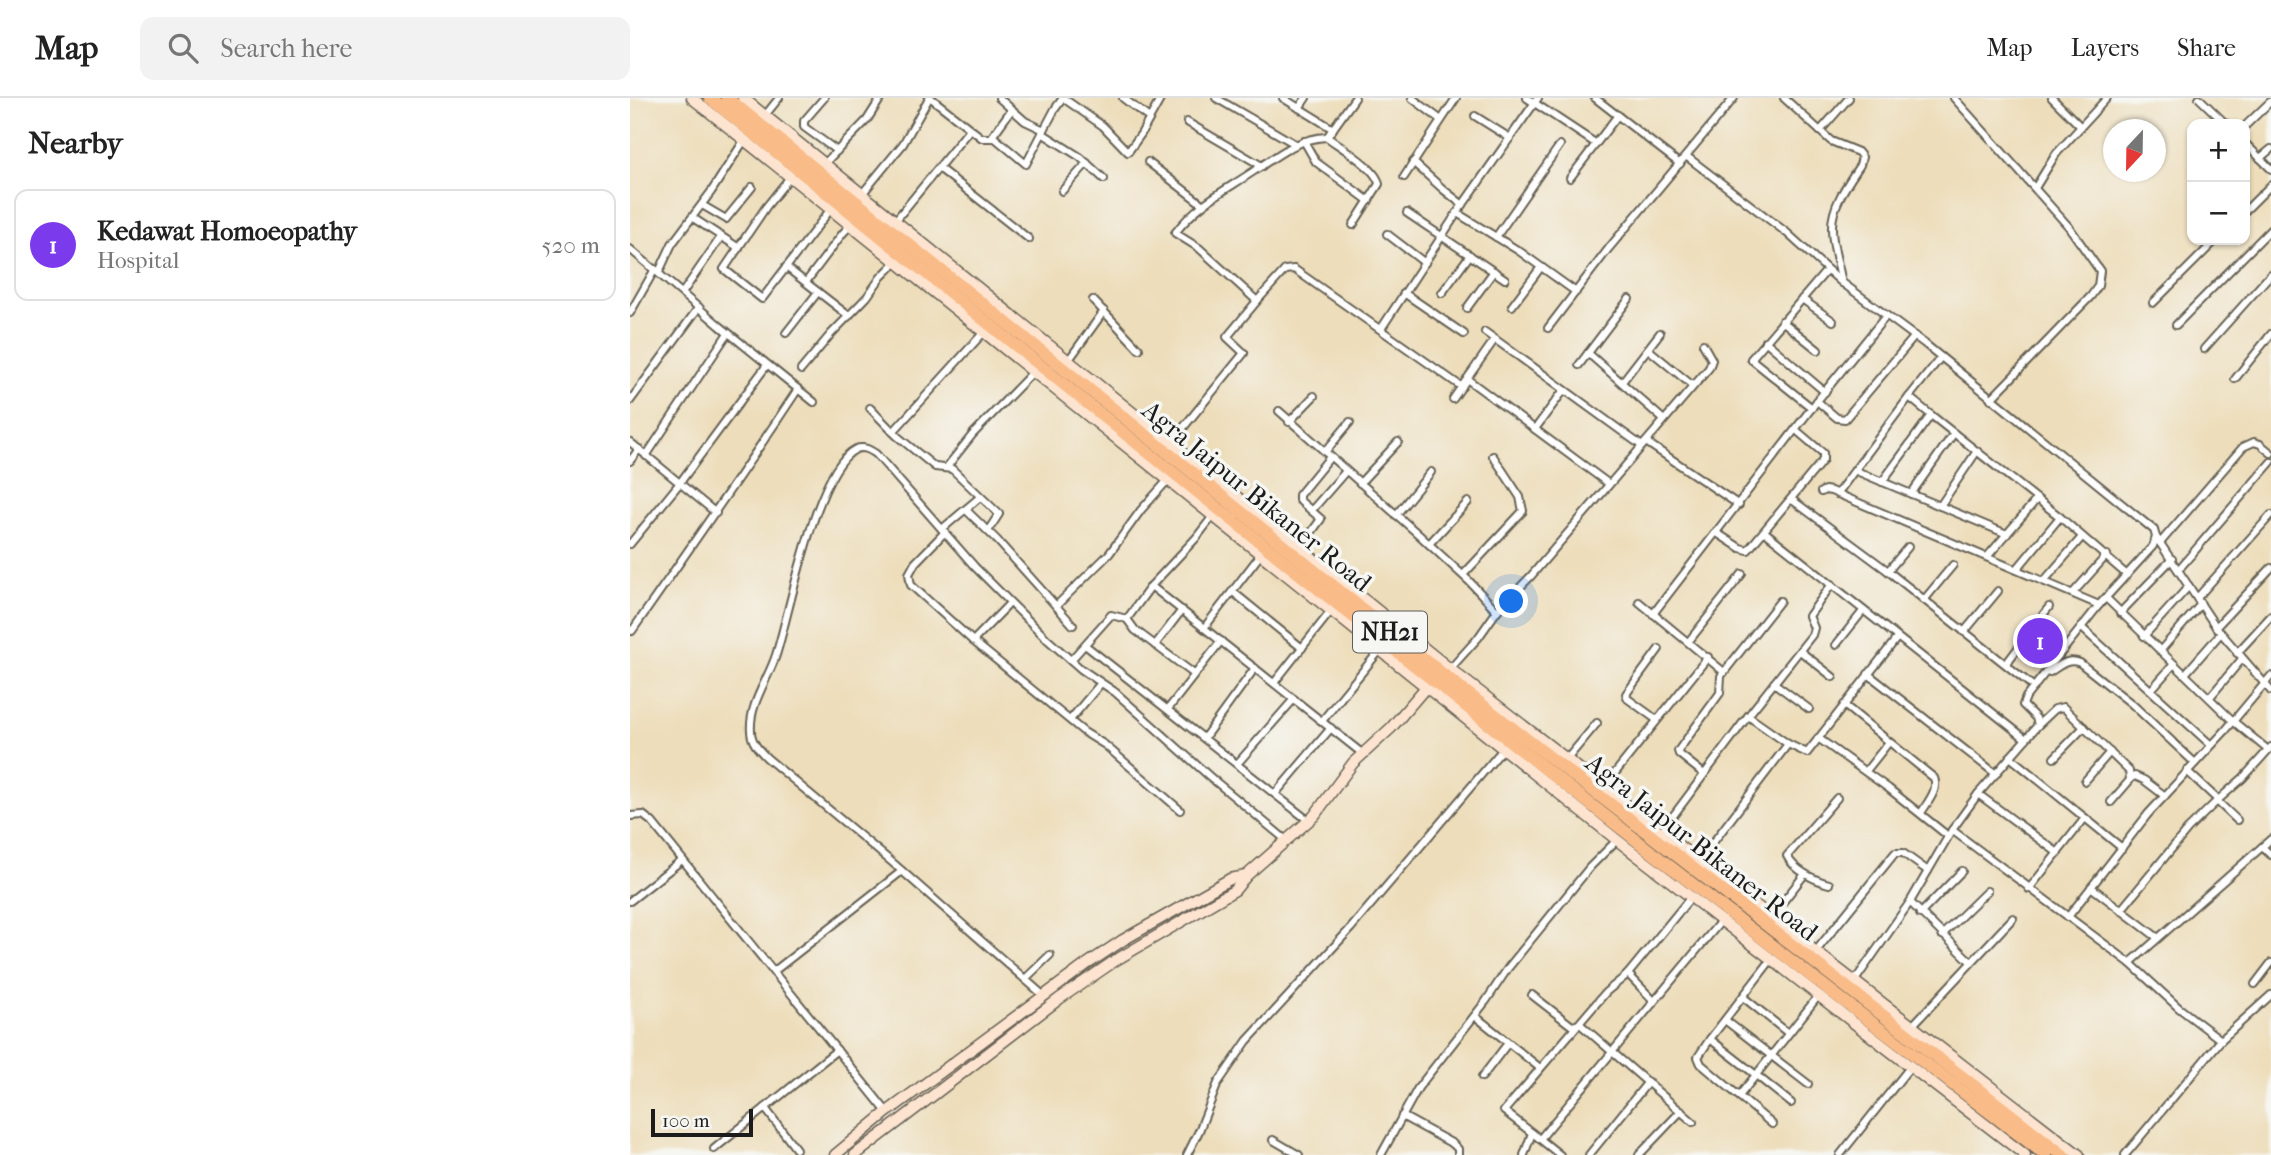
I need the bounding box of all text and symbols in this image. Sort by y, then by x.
search box [140,17,630,80]
text: Map [35,29,98,68]
icon: search [164,29,202,67]
text: Search here [220,33,352,64]
text: Map [1987,34,2033,62]
text: Layers [2071,34,2139,62]
text: Share [2177,34,2236,62]
north arrow [2103,119,2166,182]
map controls [2187,119,2250,245]
button: + [2187,119,2250,182]
text: Nearby [28,126,123,161]
button: − [2187,182,2250,245]
text: Kedawat Homoeopathy [97,216,357,247]
text: 1 [49,232,57,259]
text: 520 m [541,232,600,259]
text: Hospital [97,247,179,274]
street label: Agra Jaipur Bikaner Road [1135,394,1378,599]
your location [1494,584,1528,618]
road number: NH21 [1353,612,1427,652]
pin: 1 [2017,615,2063,667]
street label: Agra Jaipur Bikaner Road [1579,747,1825,948]
scale bar [651,1106,752,1138]
text: 100 m [662,1110,710,1132]

